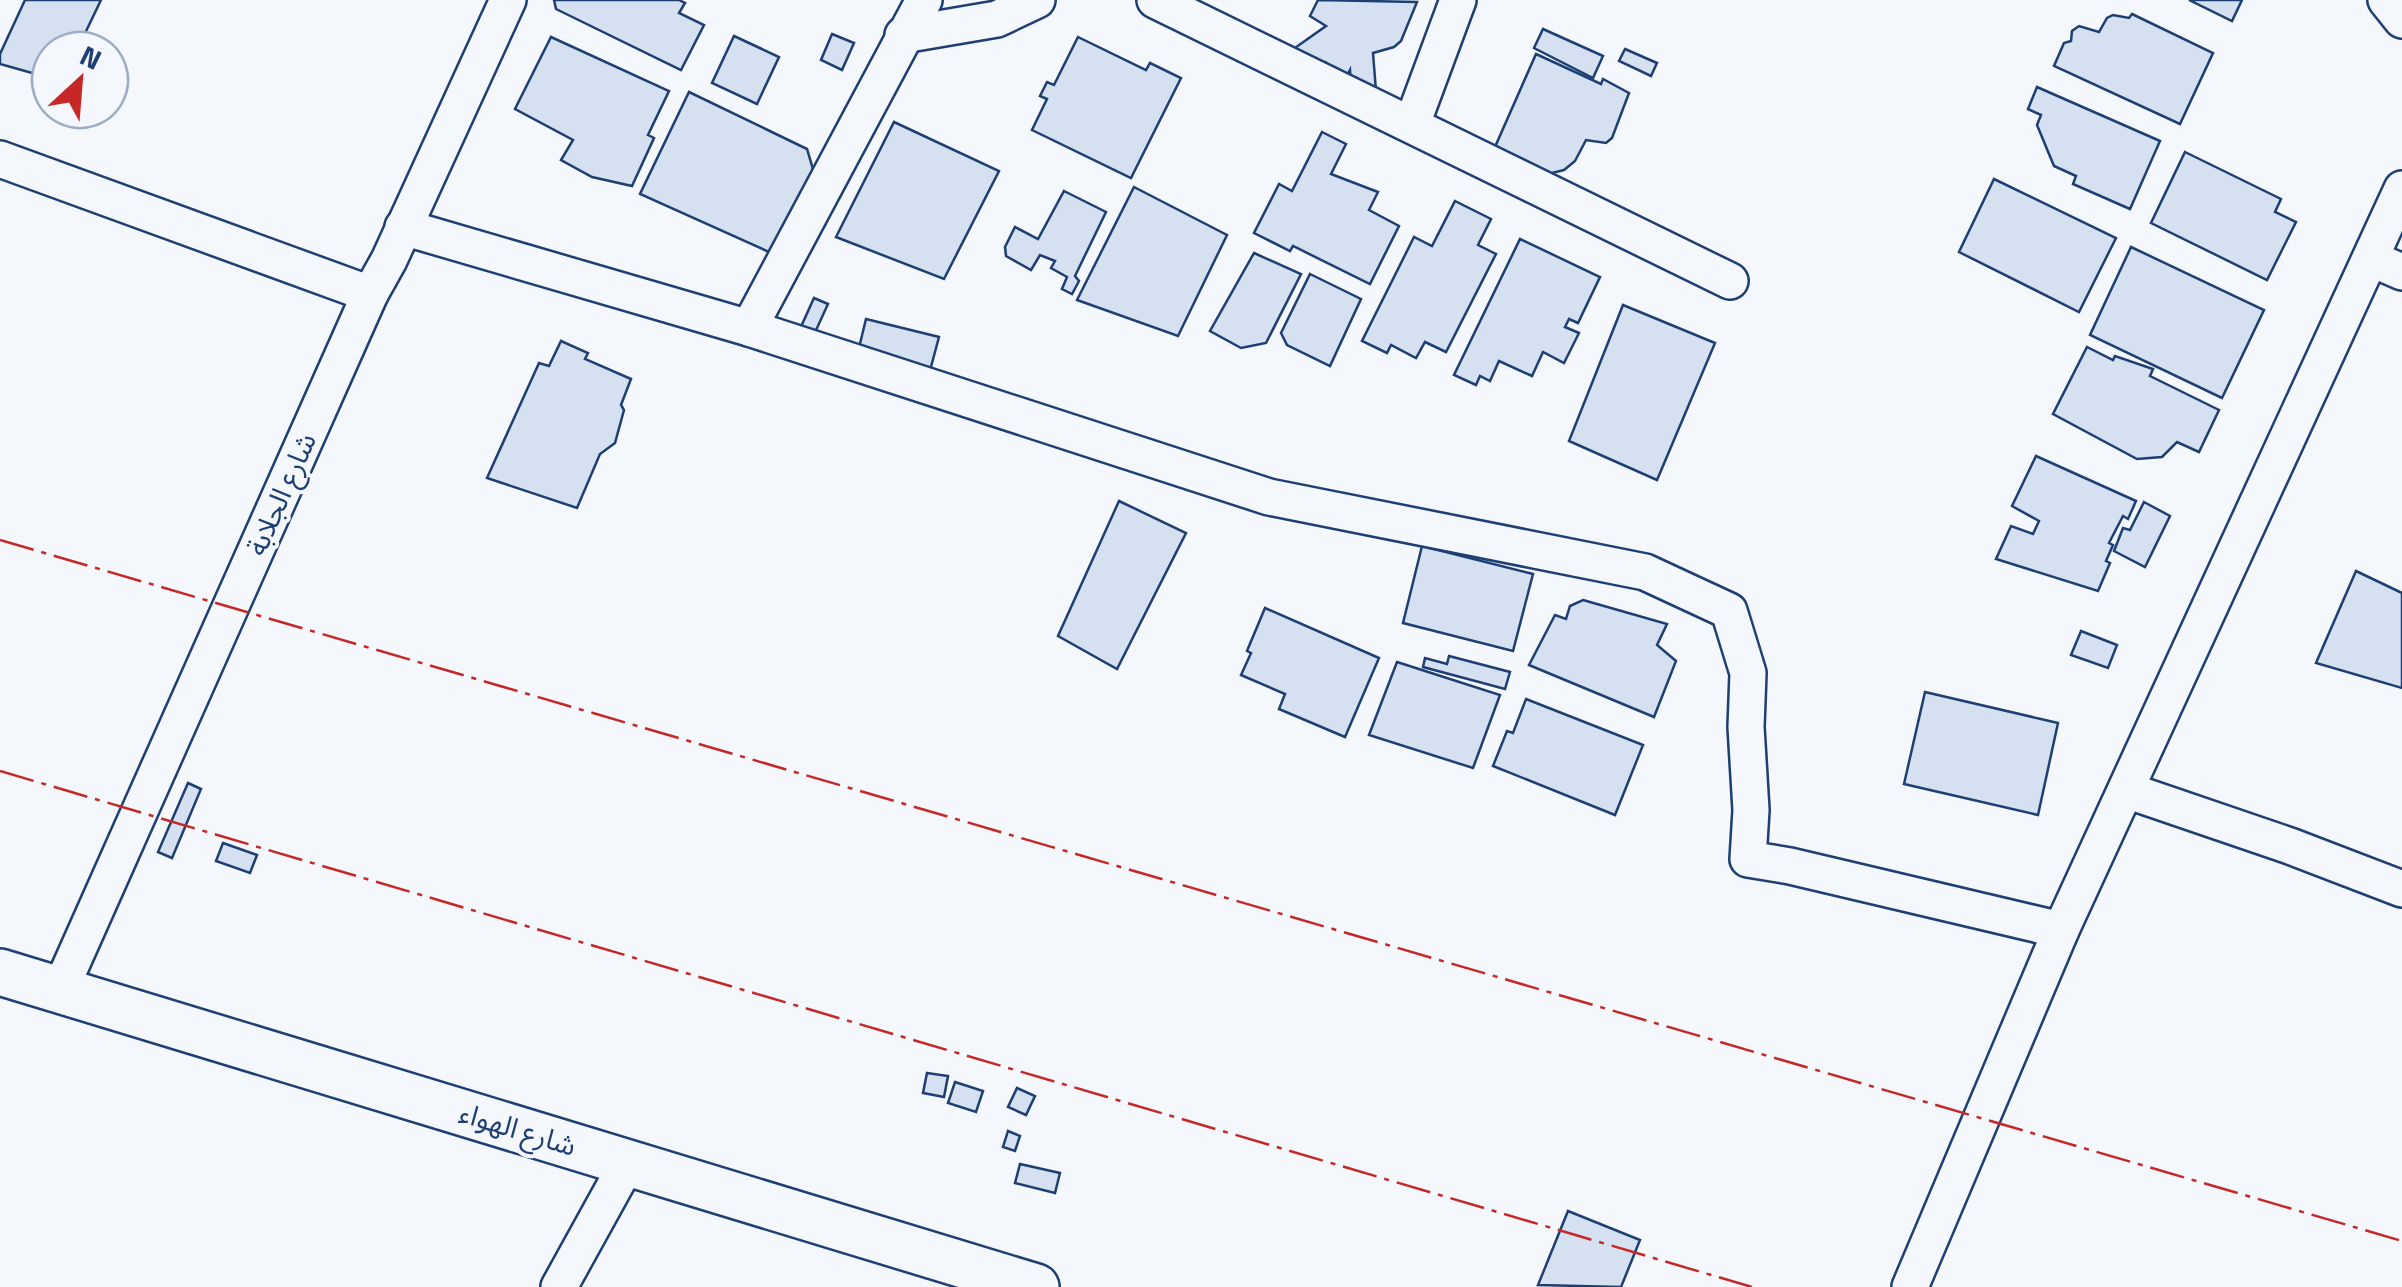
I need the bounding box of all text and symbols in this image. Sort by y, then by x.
north arrow [30,30,130,130]
text: N [73,34,109,81]
street label: شارع الجلابة [234,425,327,562]
street label: شارع الهواء [454,1090,582,1167]

